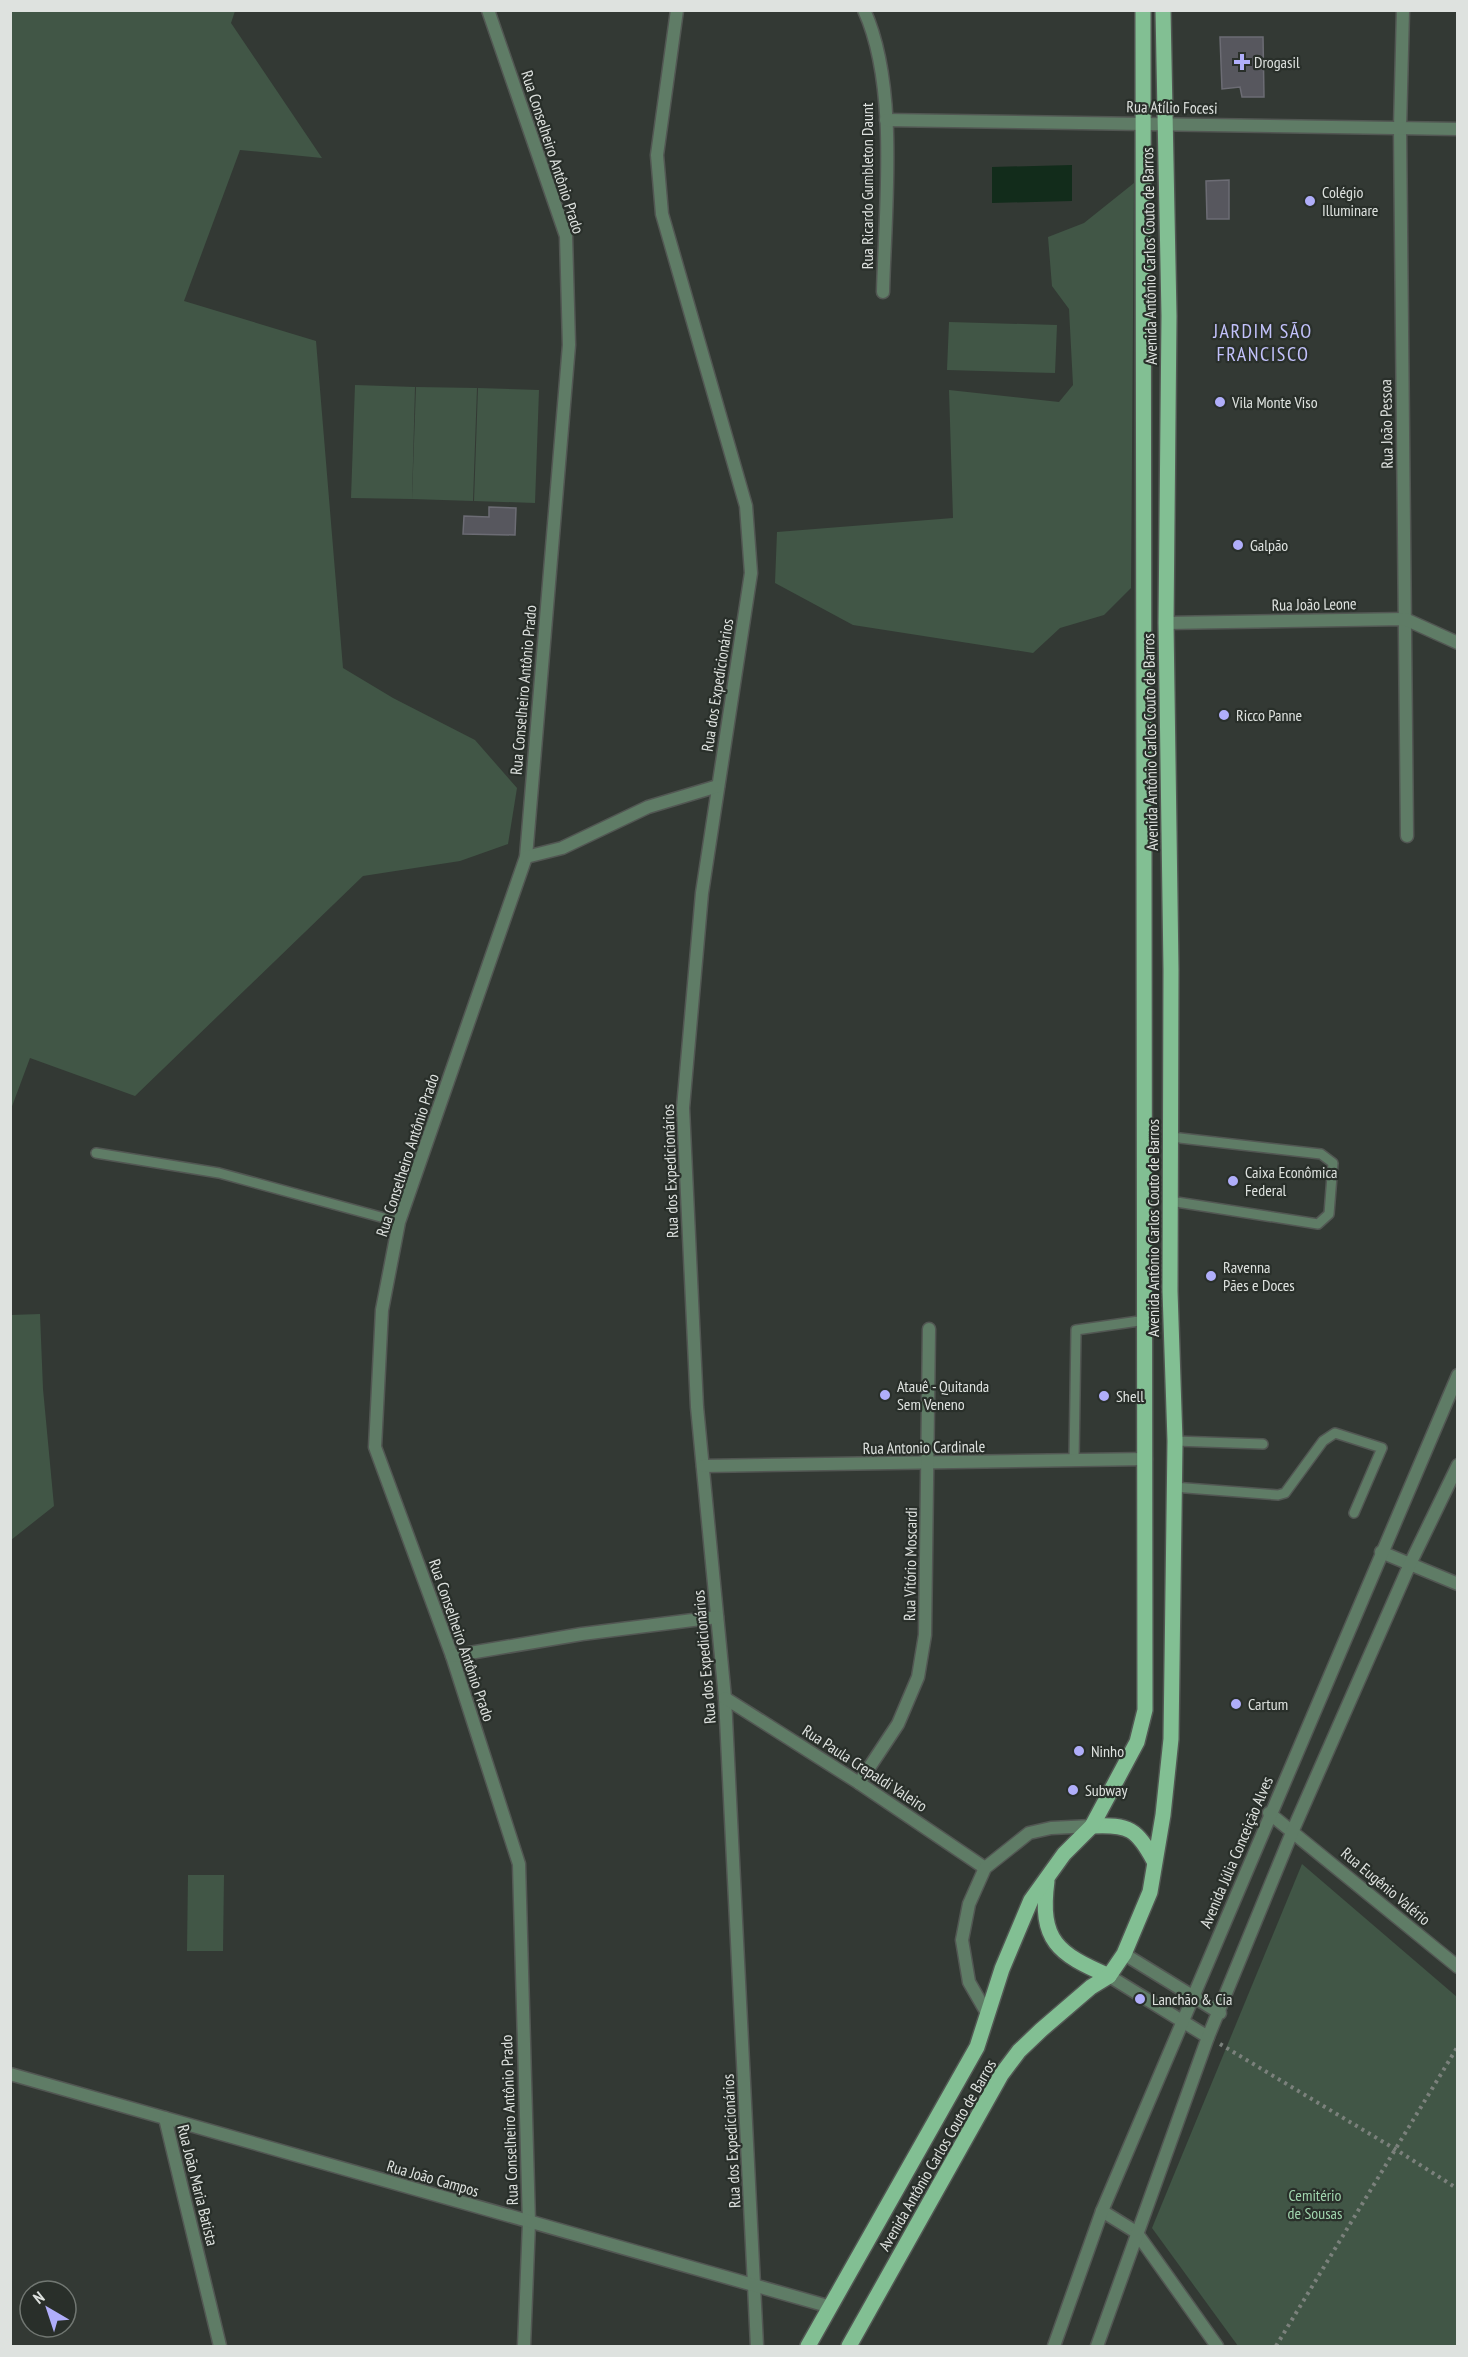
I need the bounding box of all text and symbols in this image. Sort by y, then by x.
place label: Drogasil [1254,52,1300,72]
marker: Drogasil [1235,55,1249,69]
street label: Rua Conselheiro Antônio Prado [517,68,589,236]
street label: Rua Atílio Focesi [1126,96,1218,118]
street label: Rua Ricardo Gumbleton Daunt [857,102,877,269]
street label: Avenida Antônio Carlos Couto de Barros [1137,147,1161,365]
place label: Colégio Illuminare [1322,182,1378,220]
marker: Colégio Illuminare [1303,194,1317,208]
district label: JARDIM SÃO FRANCISCO [1212,318,1313,367]
street label: Rua João Pessoa [1375,379,1397,469]
place label: Vila Monte Viso [1231,392,1318,412]
marker: Vila Monte Viso [1213,395,1227,409]
place label: Galpão [1250,535,1288,555]
marker: Galpão [1231,538,1245,552]
street label: Rua João Leone [1271,593,1357,615]
street label: Rua Conselheiro Antônio Prado [506,604,540,776]
street label: Rua dos Expedicionários [697,617,737,753]
street label: Avenida Antônio Carlos Couto de Barros [1138,633,1162,851]
place label: Ricco Panne [1236,705,1302,725]
marker: Ricco Panne [1217,708,1231,722]
street label: Rua Conselheiro Antônio Prado [371,1071,443,1239]
street label: Rua dos Expedicionários [658,1104,682,1238]
street label: Avenida Antônio Carlos Couto de Barros [1143,1119,1163,1337]
place label: Caixa Econômica Federal [1245,1162,1338,1200]
marker: Caixa Econômica Federal [1226,1174,1240,1188]
place label: Ravenna Pães e Doces [1223,1257,1295,1295]
marker: Ravenna Pães e Doces [1204,1269,1218,1283]
place label: Atauê - Quitanda Sem Veneno [897,1376,989,1414]
place label: Shell [1116,1386,1144,1406]
marker: Atauê - Quitanda Sem Veneno [878,1388,892,1402]
marker: Shell [1097,1389,1111,1403]
street label: Rua Antonio Cardinale [863,1436,985,1458]
street label: Rua Vitório Moscardi [899,1507,921,1621]
street label: Rua Conselheiro Antônio Prado [425,1556,499,1724]
street label: Rua dos Expedicionários [688,1589,720,1725]
place label: Cartum [1248,1694,1288,1714]
marker: Cartum [1229,1697,1243,1711]
street label: Rua Paula Crepaldi Valeiro [799,1720,931,1816]
place label: Ninho [1091,1741,1124,1761]
marker: Ninho [1072,1744,1086,1758]
street label: Avenida Júlia Conceição Alves [1195,1773,1277,1931]
place label: Subway [1085,1780,1127,1800]
marker: Subway [1066,1783,1080,1797]
street label: Rua Eugênio Valério [1337,1843,1435,1929]
place label: Lanchão & Cia [1152,1989,1232,2009]
marker: Lanchão & Cia [1133,1992,1147,2006]
street label: Rua Conselheiro Antônio Prado [496,2034,522,2205]
street label: Avenida Antônio Carlos Couto de Barros [874,2056,1000,2254]
street label: Rua dos Expedicionários [718,2073,744,2209]
street label: Rua João Maria Batista [173,2122,223,2248]
street label: Rua João Campos [385,2155,481,2201]
park label: Cemitério de Sousas [1288,2185,1342,2223]
north arrow [18,2279,78,2339]
text: N [29,2287,48,2308]

